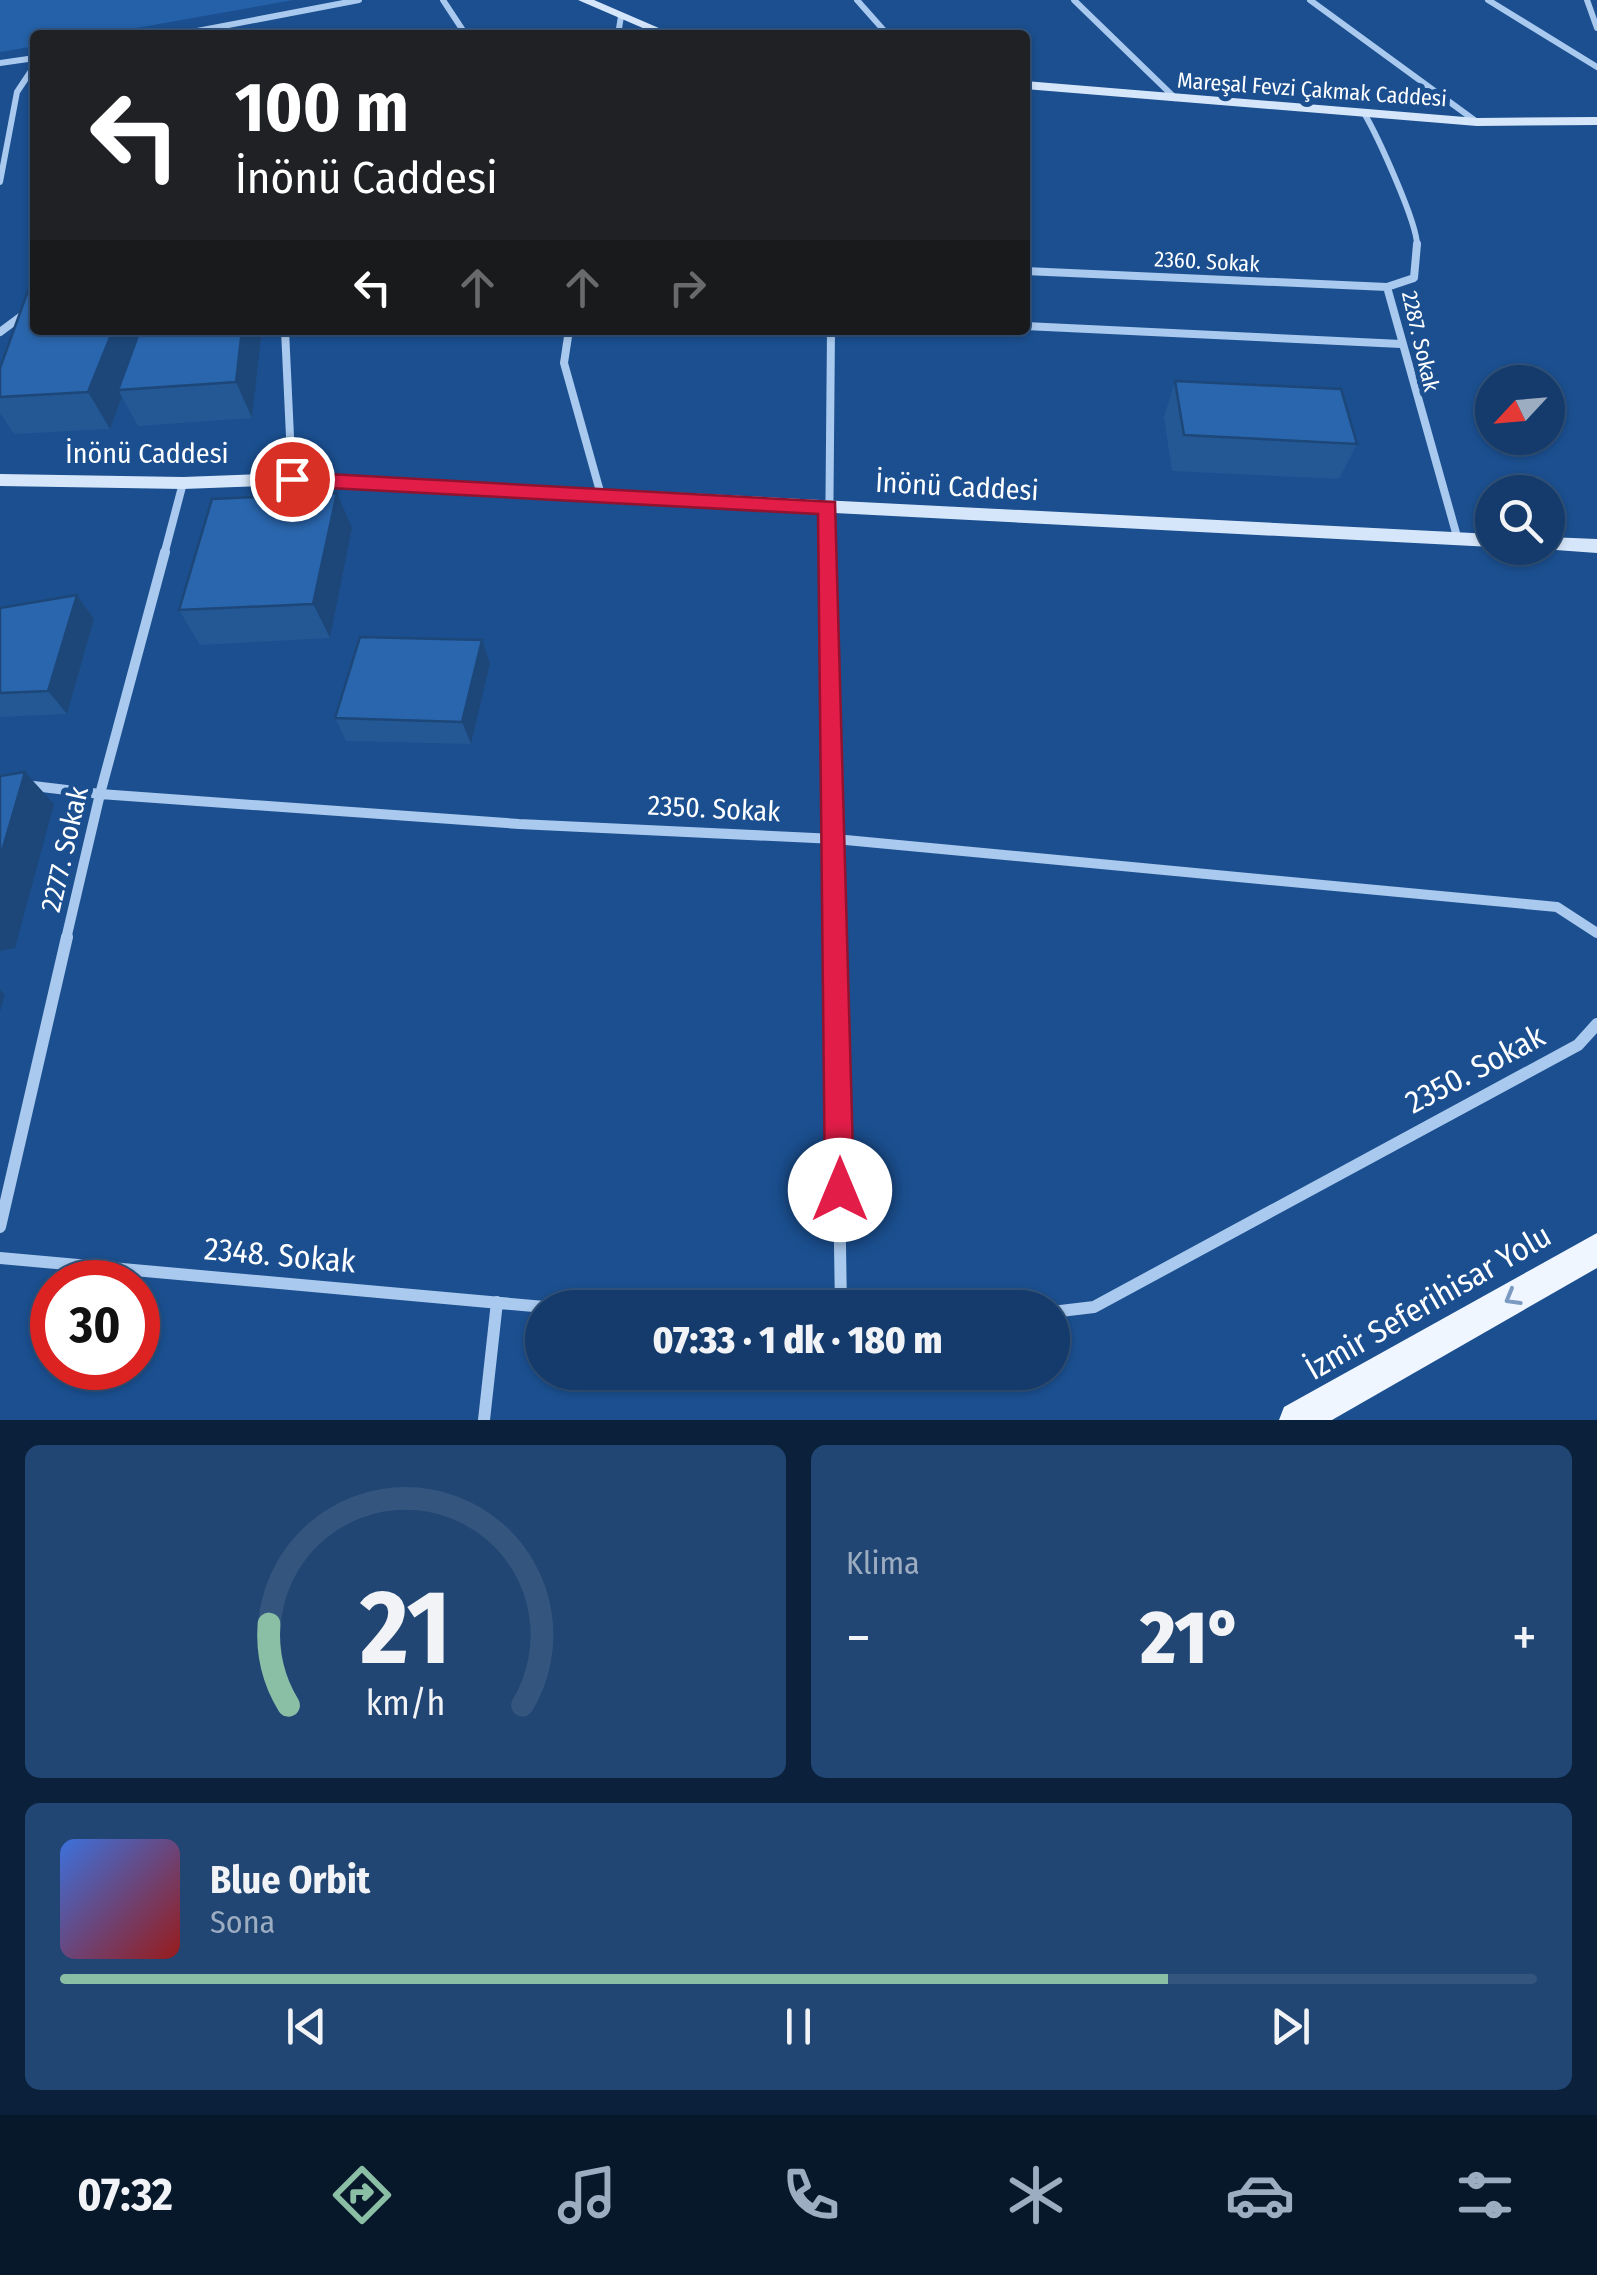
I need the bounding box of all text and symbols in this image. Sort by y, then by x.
text: 100 m [235,66,409,150]
street label: Mareşal Fevzi Çakmak Caddesi [1176,67,1448,113]
icon: left [70,70,200,200]
text: İnönü Caddesi [235,151,498,205]
street label: 2360. Sokak [1154,245,1261,278]
icon: left [345,260,400,315]
icon: ahead [450,260,505,315]
icon: ahead [555,260,610,315]
icon: right [660,260,715,315]
street label: 2287. Sokak [1396,288,1445,395]
north arrow [1475,365,1565,455]
map controls [1475,365,1565,565]
street label: İnönü Caddesi [65,437,229,470]
pin [250,437,335,522]
icon: arrive [265,452,320,507]
street label: İnönü Caddesi [875,466,1039,507]
button: search [1475,475,1565,565]
street label: 2277. Sokak [34,782,95,915]
street label: 2350. Sokak [647,789,782,829]
street label: 2350. Sokak [1399,1017,1551,1121]
position arrow [788,1138,892,1242]
street label: İzmir Seferihisar Yolu [1298,1216,1558,1388]
street label: 2348. Sokak [203,1229,357,1281]
speed limit sign: 30 [30,1260,160,1390]
one-way arrow [1505,1286,1523,1306]
text: 07:33 · 1 dk · 180 m [653,1317,942,1363]
text: Klima [846,1544,920,1582]
text: 21 [359,1566,451,1691]
text: 21° [1141,1593,1242,1683]
text: − [846,1605,871,1671]
text: + [1512,1605,1537,1671]
text: km/h [366,1682,445,1724]
text: Blue Orbit [210,1857,370,1903]
text: Sona [210,1903,275,1941]
icon: previous [279,1999,334,2054]
icon: pause [771,1999,826,2054]
icon: next [1263,1999,1318,2054]
icon: directions [327,2160,397,2230]
icon: music [552,2160,622,2230]
icon: phone [776,2160,846,2230]
icon: climate [1001,2160,1071,2230]
icon: car [1225,2160,1295,2230]
icon: filters [1450,2160,1520,2230]
text: 07:32 [77,2168,173,2222]

